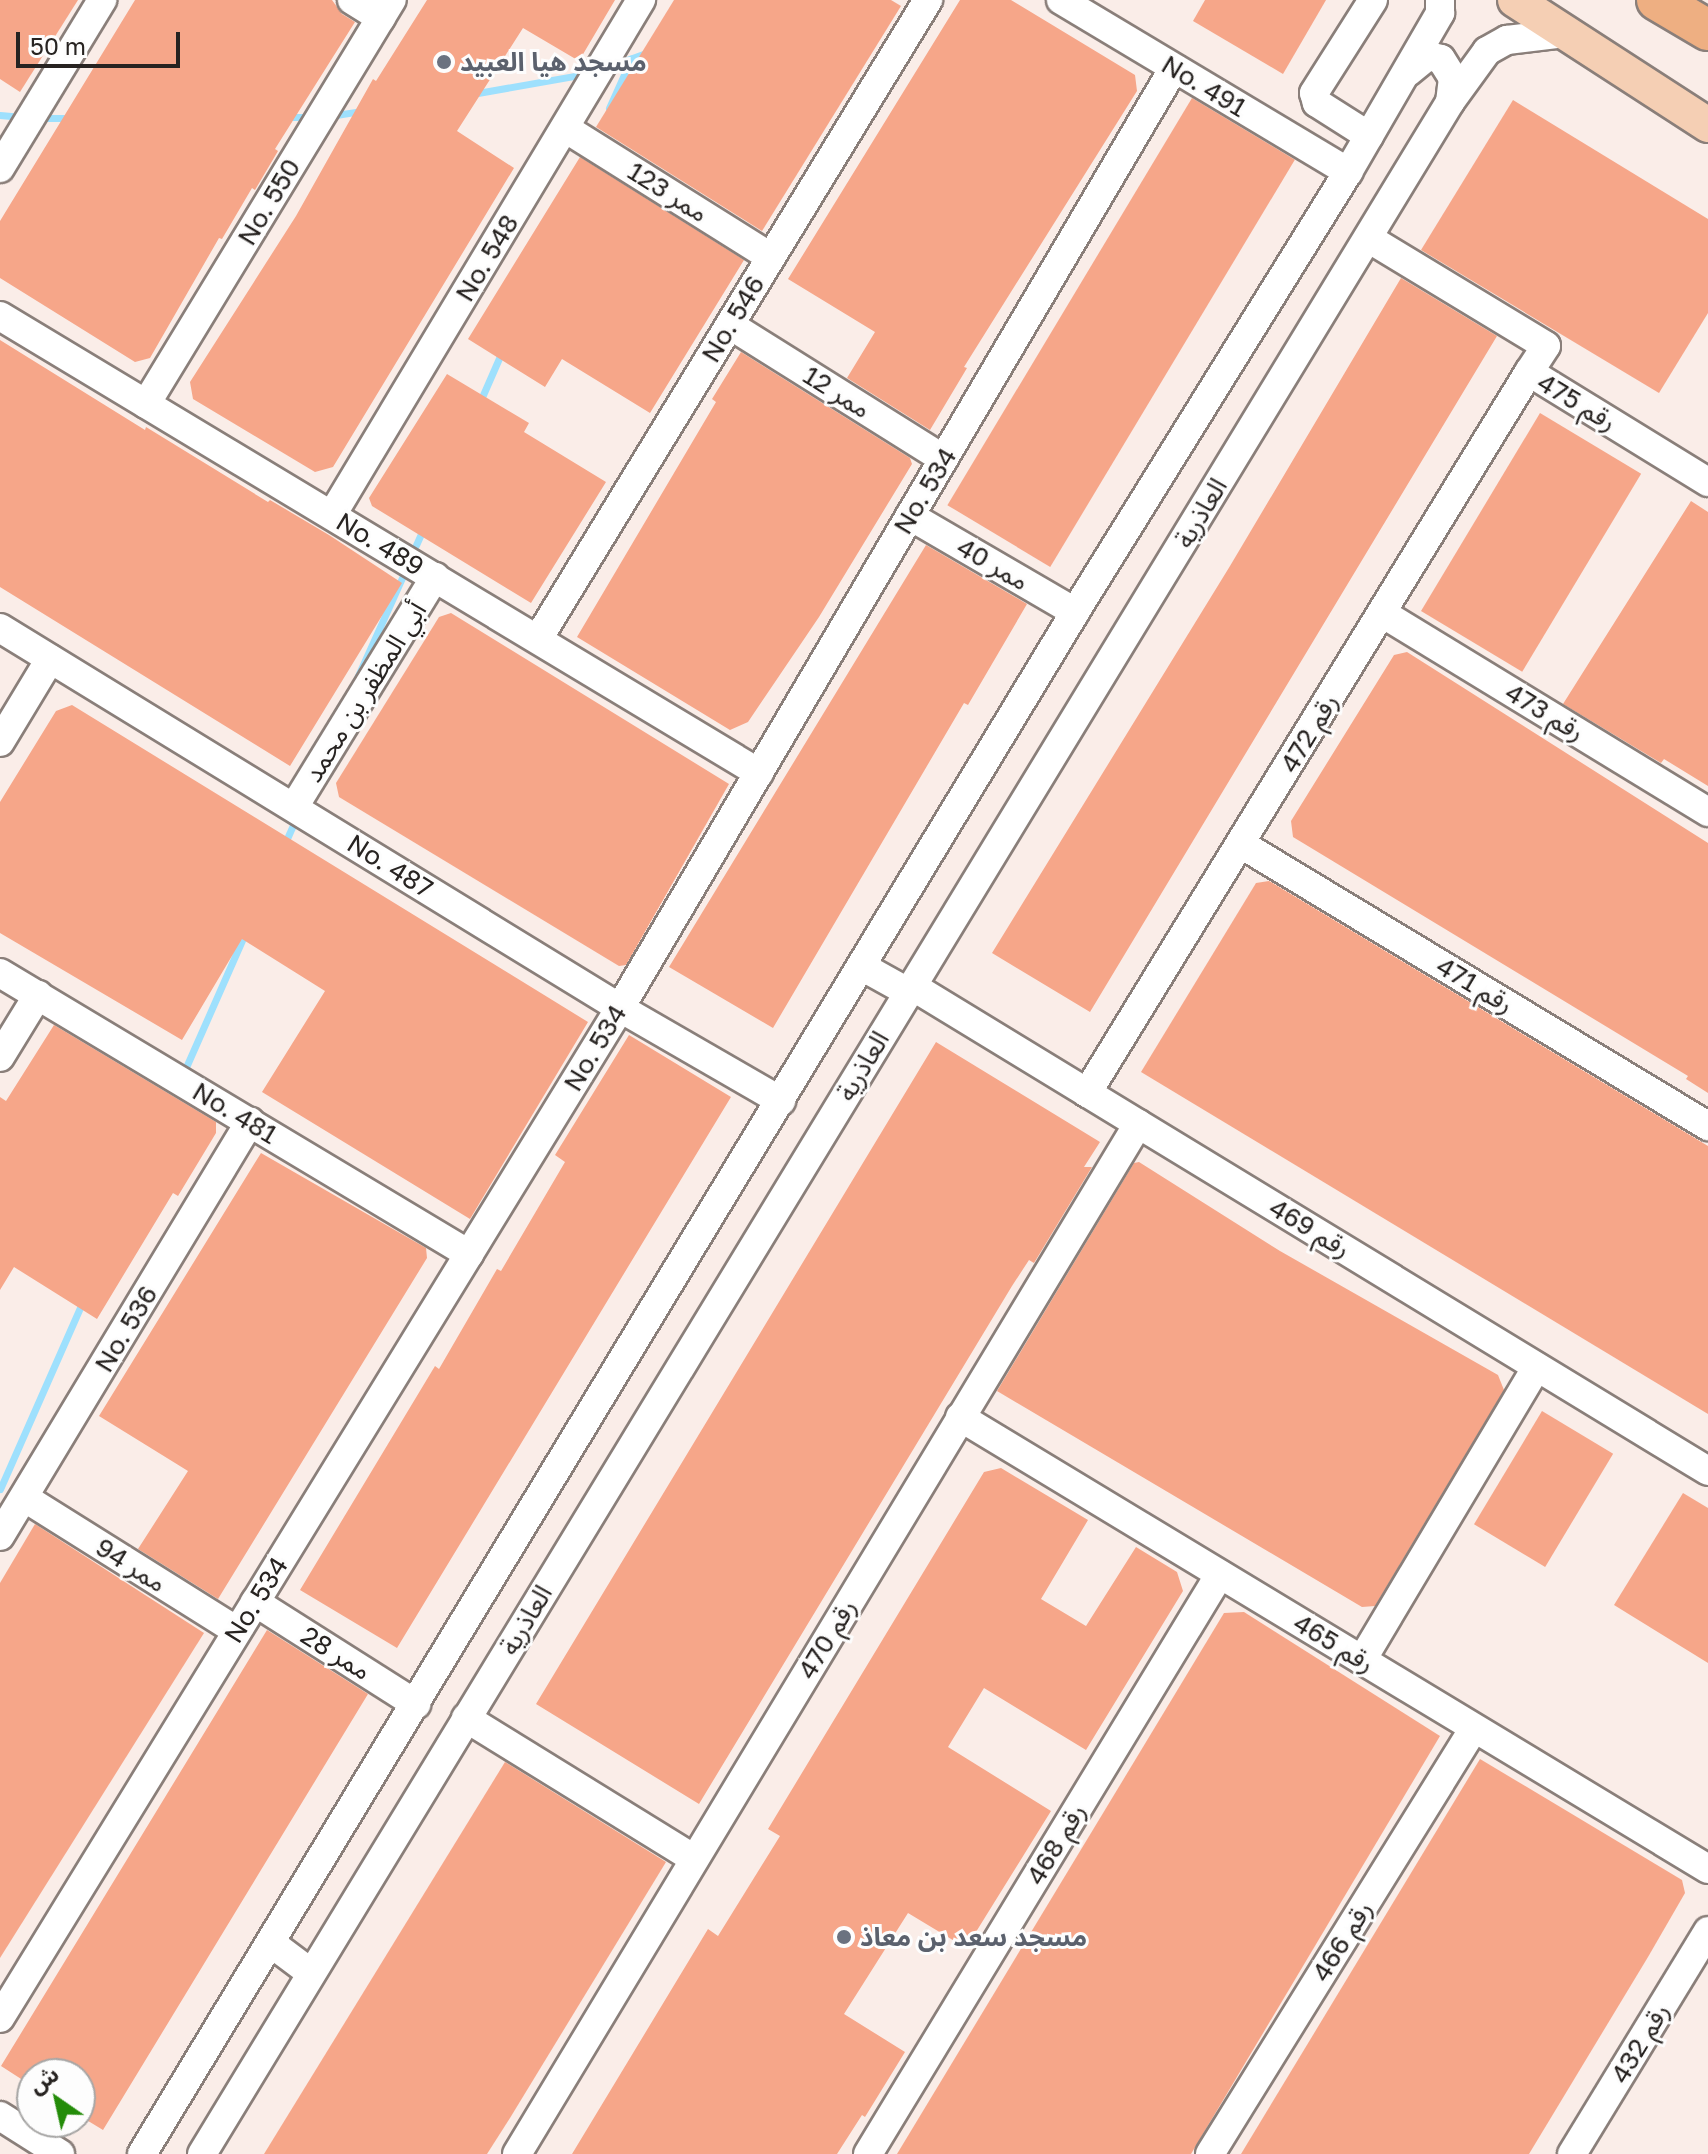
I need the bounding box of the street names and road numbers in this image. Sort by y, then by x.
street label: No. 491 [1156,49,1252,123]
street label: No. 550 [231,153,307,251]
street label: ممر 123 [622,155,714,229]
street label: No. 548 [449,209,525,307]
street label: No. 546 [695,270,771,368]
street label: ممر 12 [798,359,876,425]
street label: رقم 475 [1532,366,1622,438]
street label: No. 534 [887,442,963,540]
street label: العاذرية [1168,473,1234,553]
street label: No. 489 [331,506,429,582]
street label: ممر 40 [952,531,1034,597]
street label: أبي المظفر بن محمد [297,596,433,788]
street label: رقم 473 [1500,676,1590,748]
street label: رقم 472 [1273,688,1345,778]
street label: No. 487 [342,828,438,904]
street label: رقم 471 [1431,950,1519,1020]
street label: No. 534 [557,999,633,1097]
street label: العاذرية [830,1026,896,1106]
street label: No. 481 [187,1076,283,1150]
street label: رقم 469 [1264,1192,1356,1264]
street label: No. 536 [88,1280,164,1378]
street label: ممر 94 [90,1531,172,1599]
street label: No. 534 [218,1551,294,1649]
street label: العاذرية [493,1580,559,1660]
street label: رقم 470 [791,1594,863,1684]
street label: رقم 465 [1288,1607,1380,1679]
street label: ممر 28 [295,1620,377,1686]
street label: رقم 468 [1020,1798,1092,1890]
street label: رقم 466 [1305,1895,1379,1987]
street label: رقم 432 [1604,1997,1676,2089]

